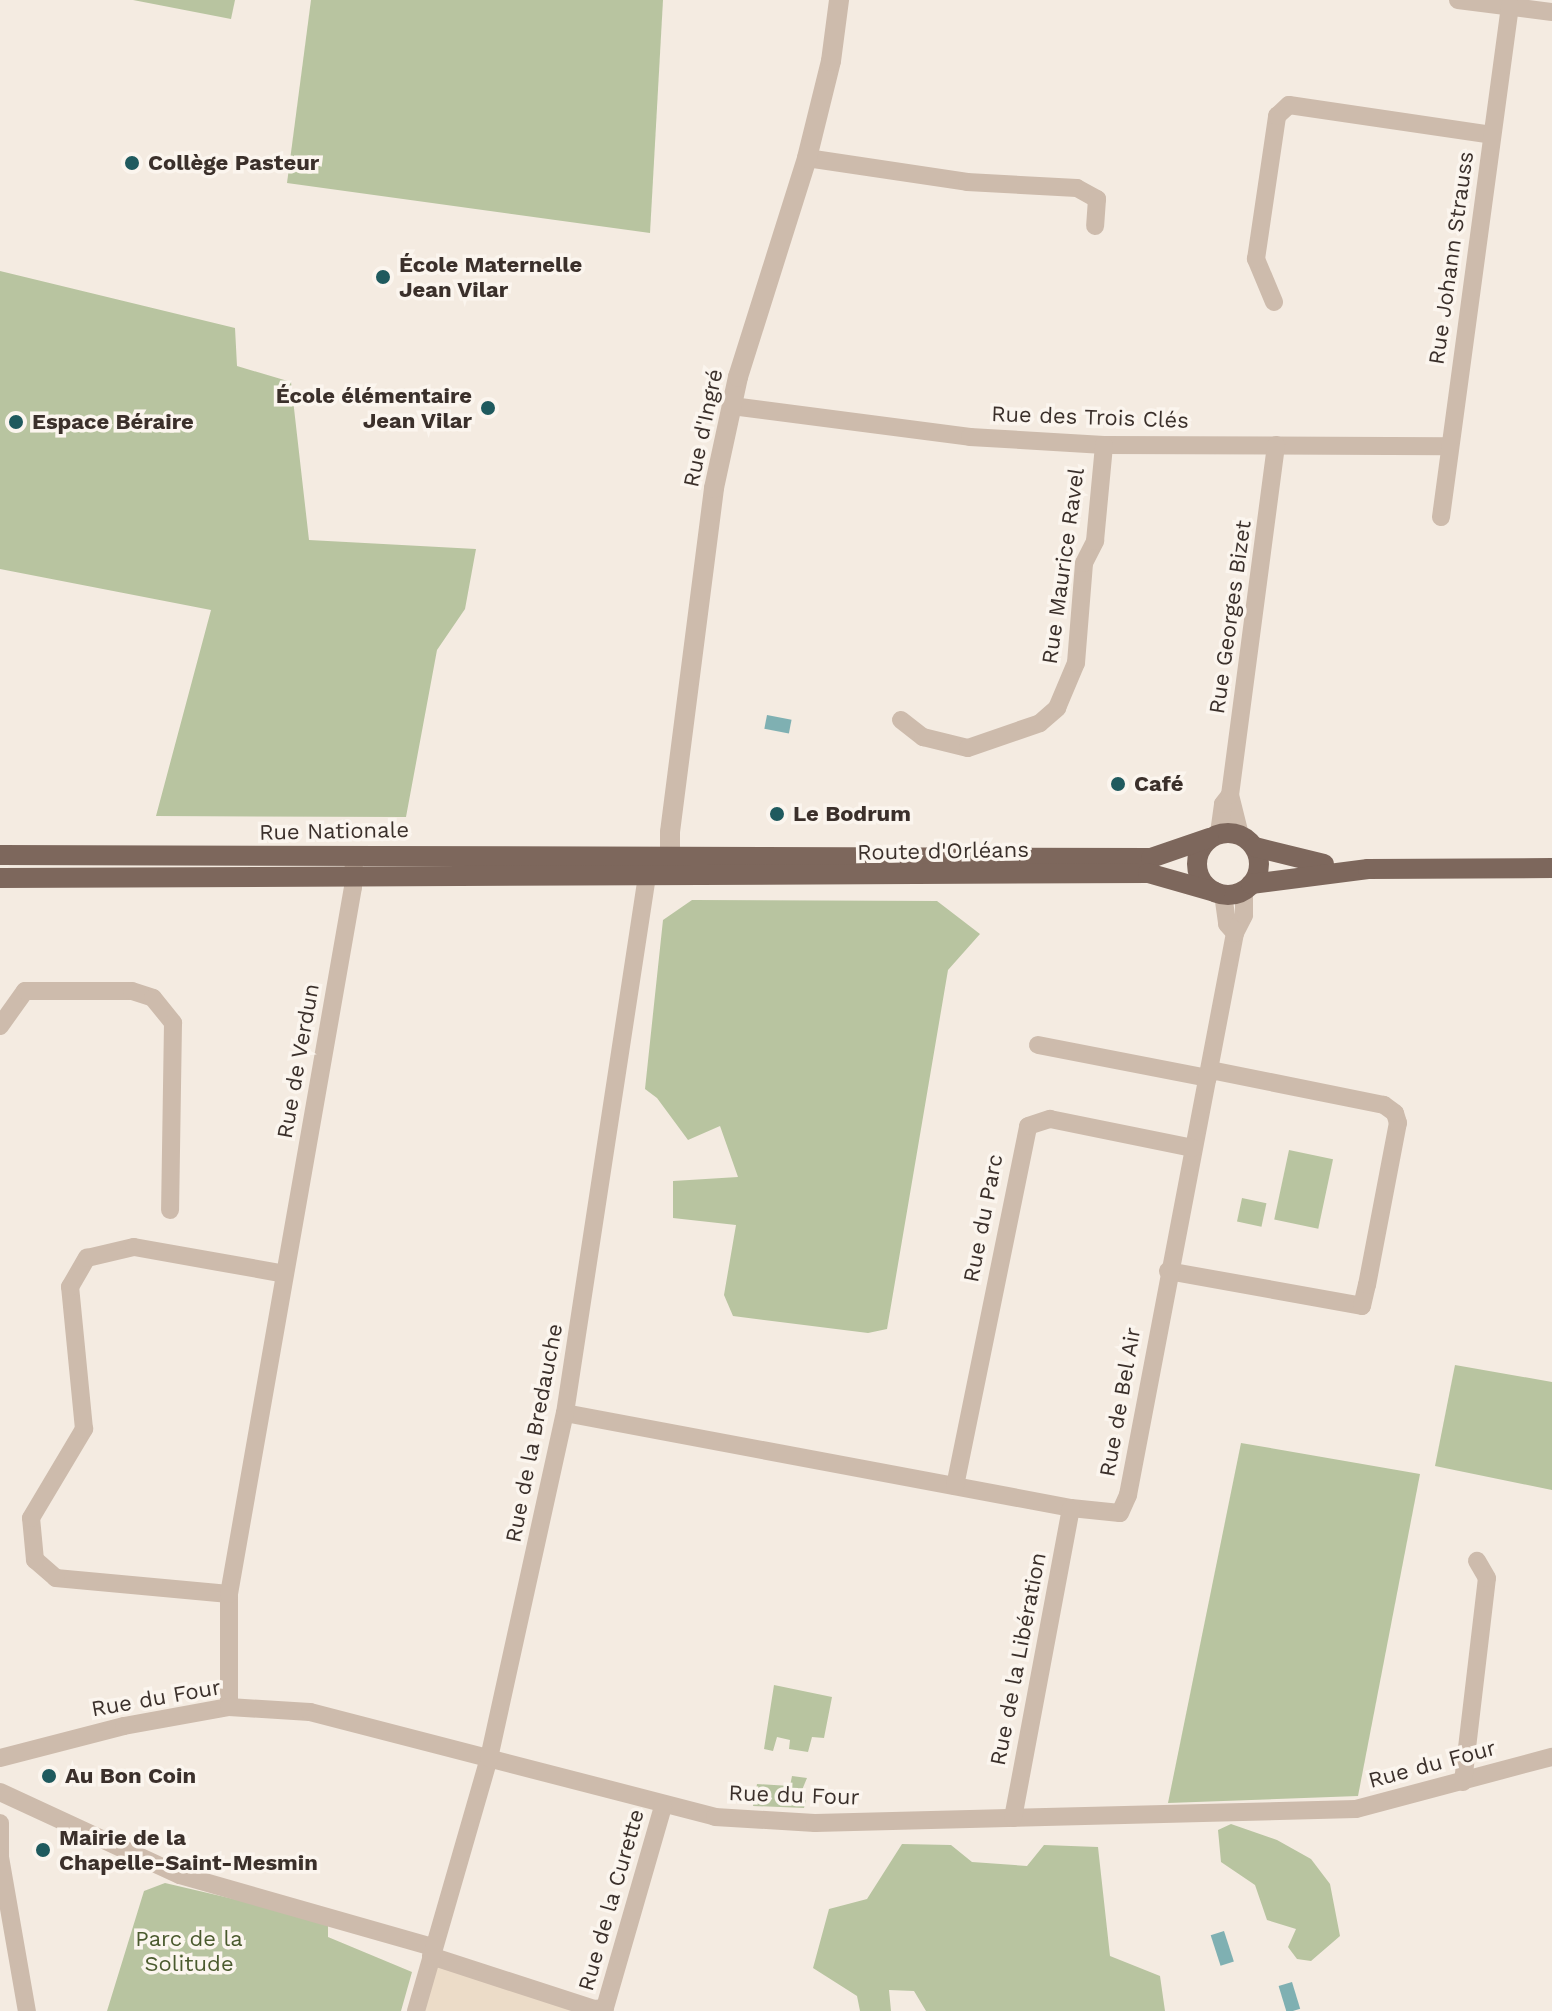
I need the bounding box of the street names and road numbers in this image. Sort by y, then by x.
street label: Rue Johann Strauss [1423,149,1479,367]
street label: Rue d'Ingré [678,366,728,490]
street label: Rue des Trois Clés [990,400,1190,434]
street label: Rue Maurice Ravel [1036,466,1090,666]
street label: Rue Georges Bizet [1203,518,1257,716]
street label: Rue Nationale [259,816,409,846]
street label: Route d'Orléans [857,836,1029,866]
street label: Rue de Verdun [271,981,325,1141]
street label: Rue du Parc [958,1152,1008,1284]
street label: Rue de la Bredauche [500,1321,568,1545]
street label: Rue de Bel Air [1094,1324,1146,1480]
street label: Rue de la Libération [984,1550,1052,1768]
street label: Rue du Four [89,1674,223,1722]
street label: Rue du Four [1365,1734,1499,1794]
street label: Rue du Four [728,1780,860,1810]
street label: Rue de la Curette [572,1806,650,1994]

